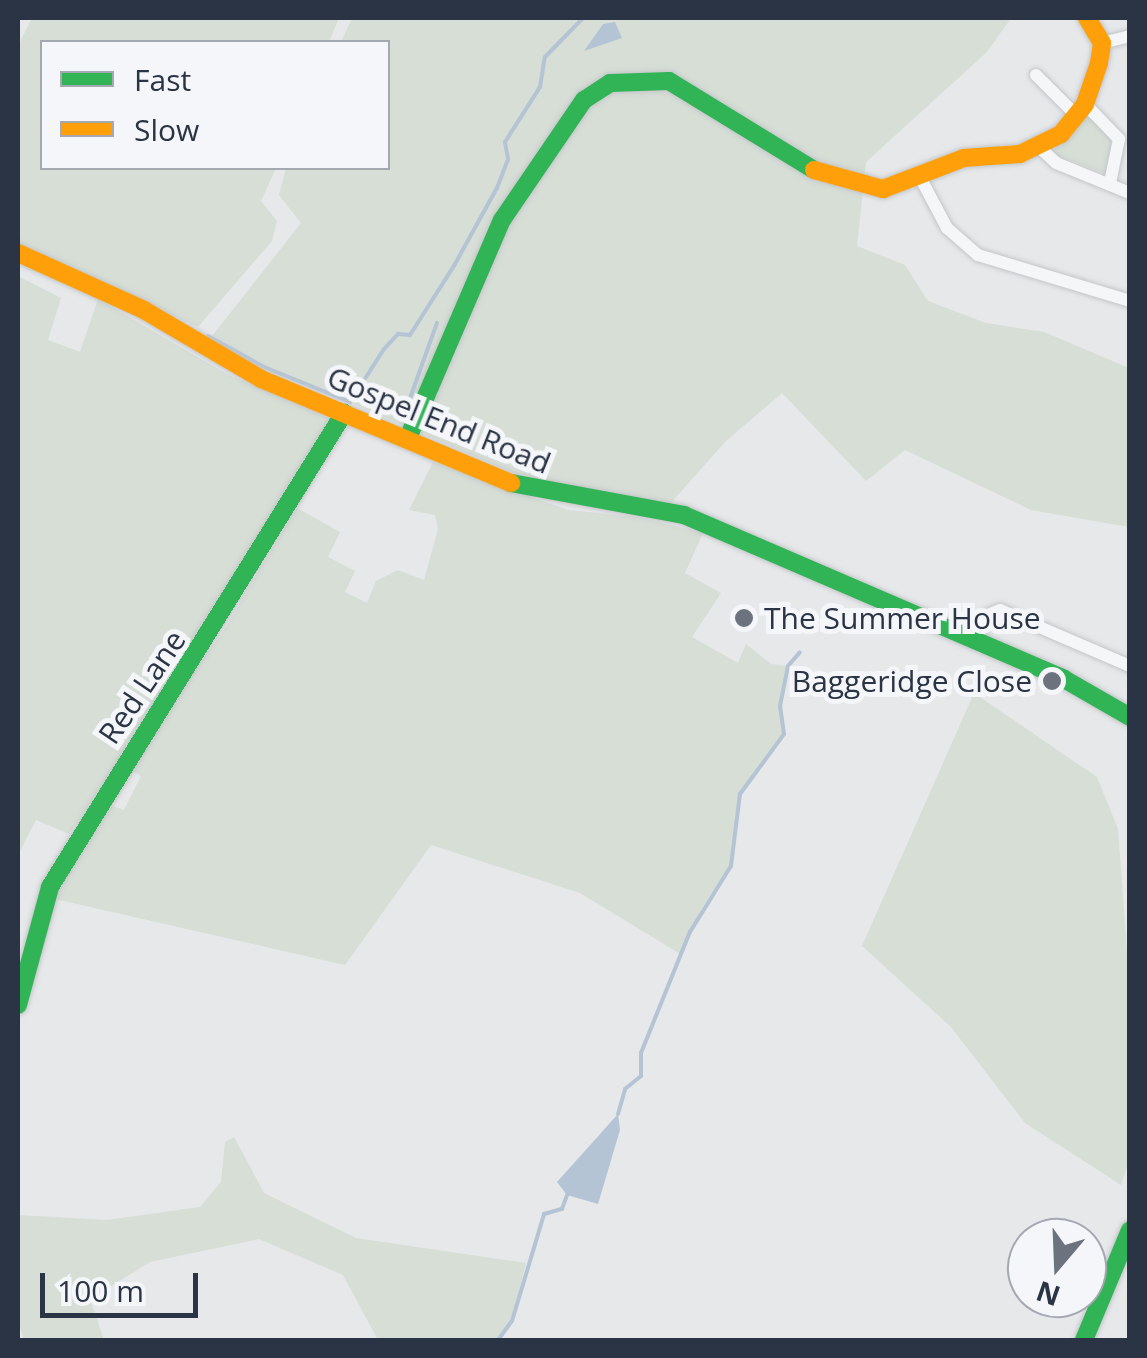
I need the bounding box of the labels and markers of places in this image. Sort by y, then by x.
place label: The Summer House [764,600,1041,636]
marker: The Summer House [733,607,755,629]
place label: Baggeridge Close [792,663,1032,699]
marker: Baggeridge Close [1041,670,1063,692]

